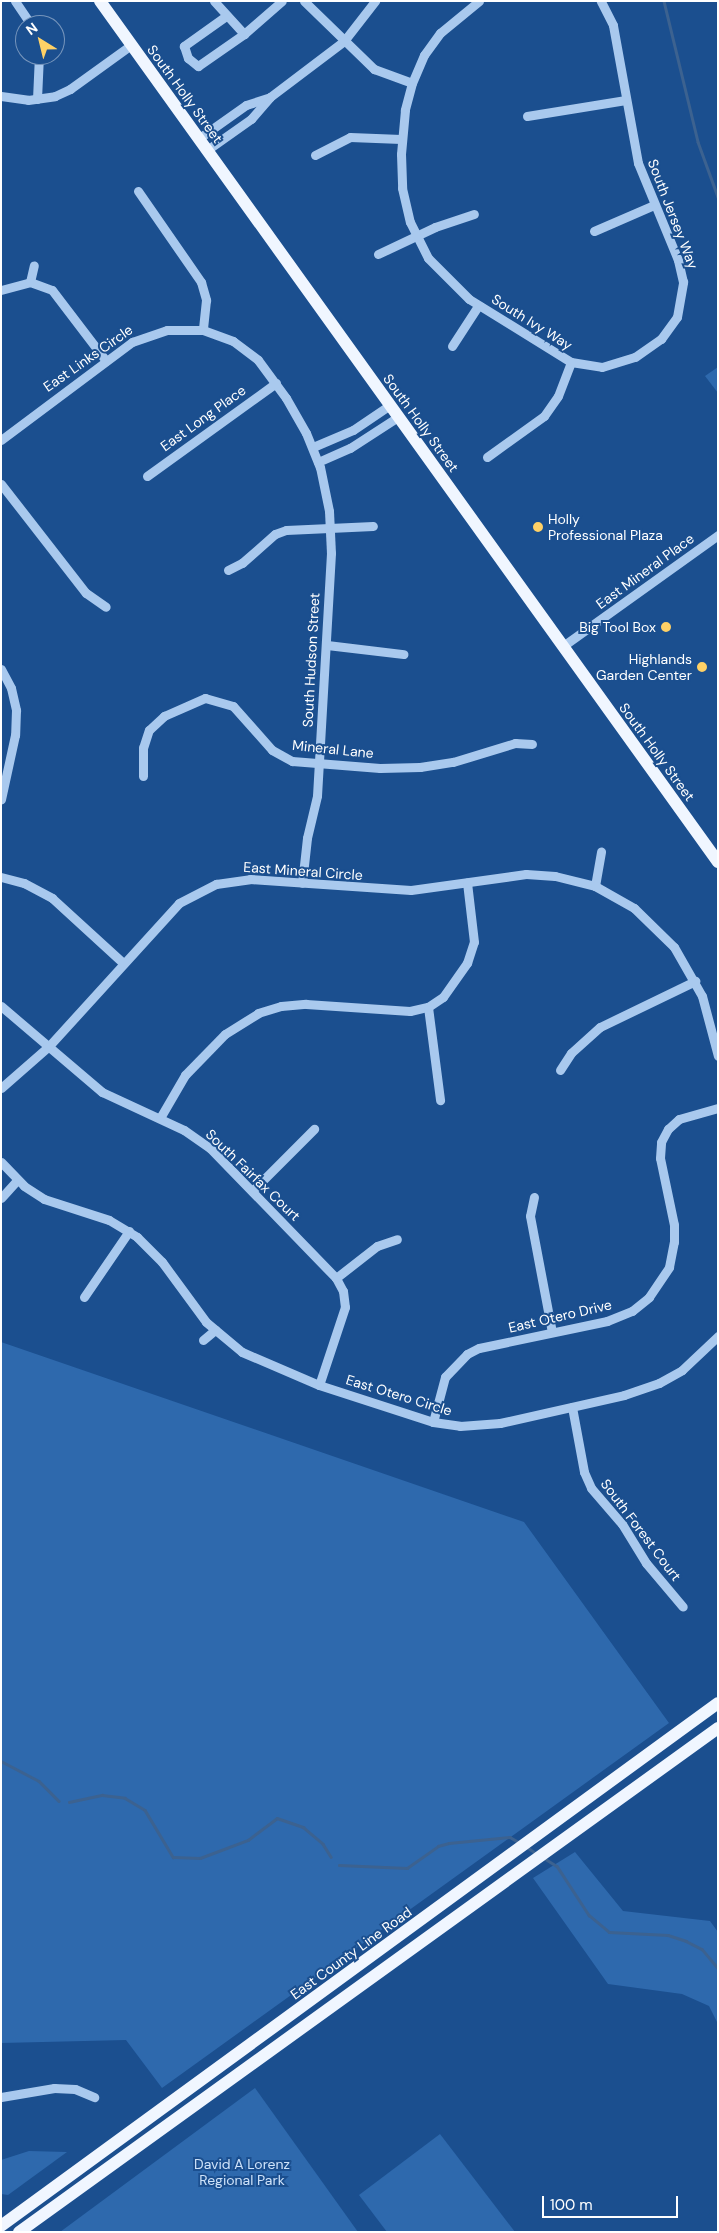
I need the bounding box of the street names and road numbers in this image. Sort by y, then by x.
street label: South Holly Street [144,42,226,146]
street label: South Jersey Way [644,157,702,271]
street label: South Ivy Way [489,291,575,353]
street label: East Links Circle [40,321,136,395]
street label: South Holly Street [380,371,462,475]
street label: East Long Place [157,381,249,455]
street label: East Mineral Place [593,530,697,612]
street label: South Hudson Street [299,592,323,728]
street label: South Holly Street [616,700,698,804]
street label: Mineral Lane [291,736,375,762]
street label: East Mineral Circle [243,858,363,884]
street label: South Fairfax Court [202,1126,304,1224]
street label: East Otero Drive [507,1296,613,1336]
street label: East Otero Circle [344,1371,454,1419]
street label: South Forest Court [597,1476,685,1584]
street label: East County Line Road [287,1903,415,2003]

